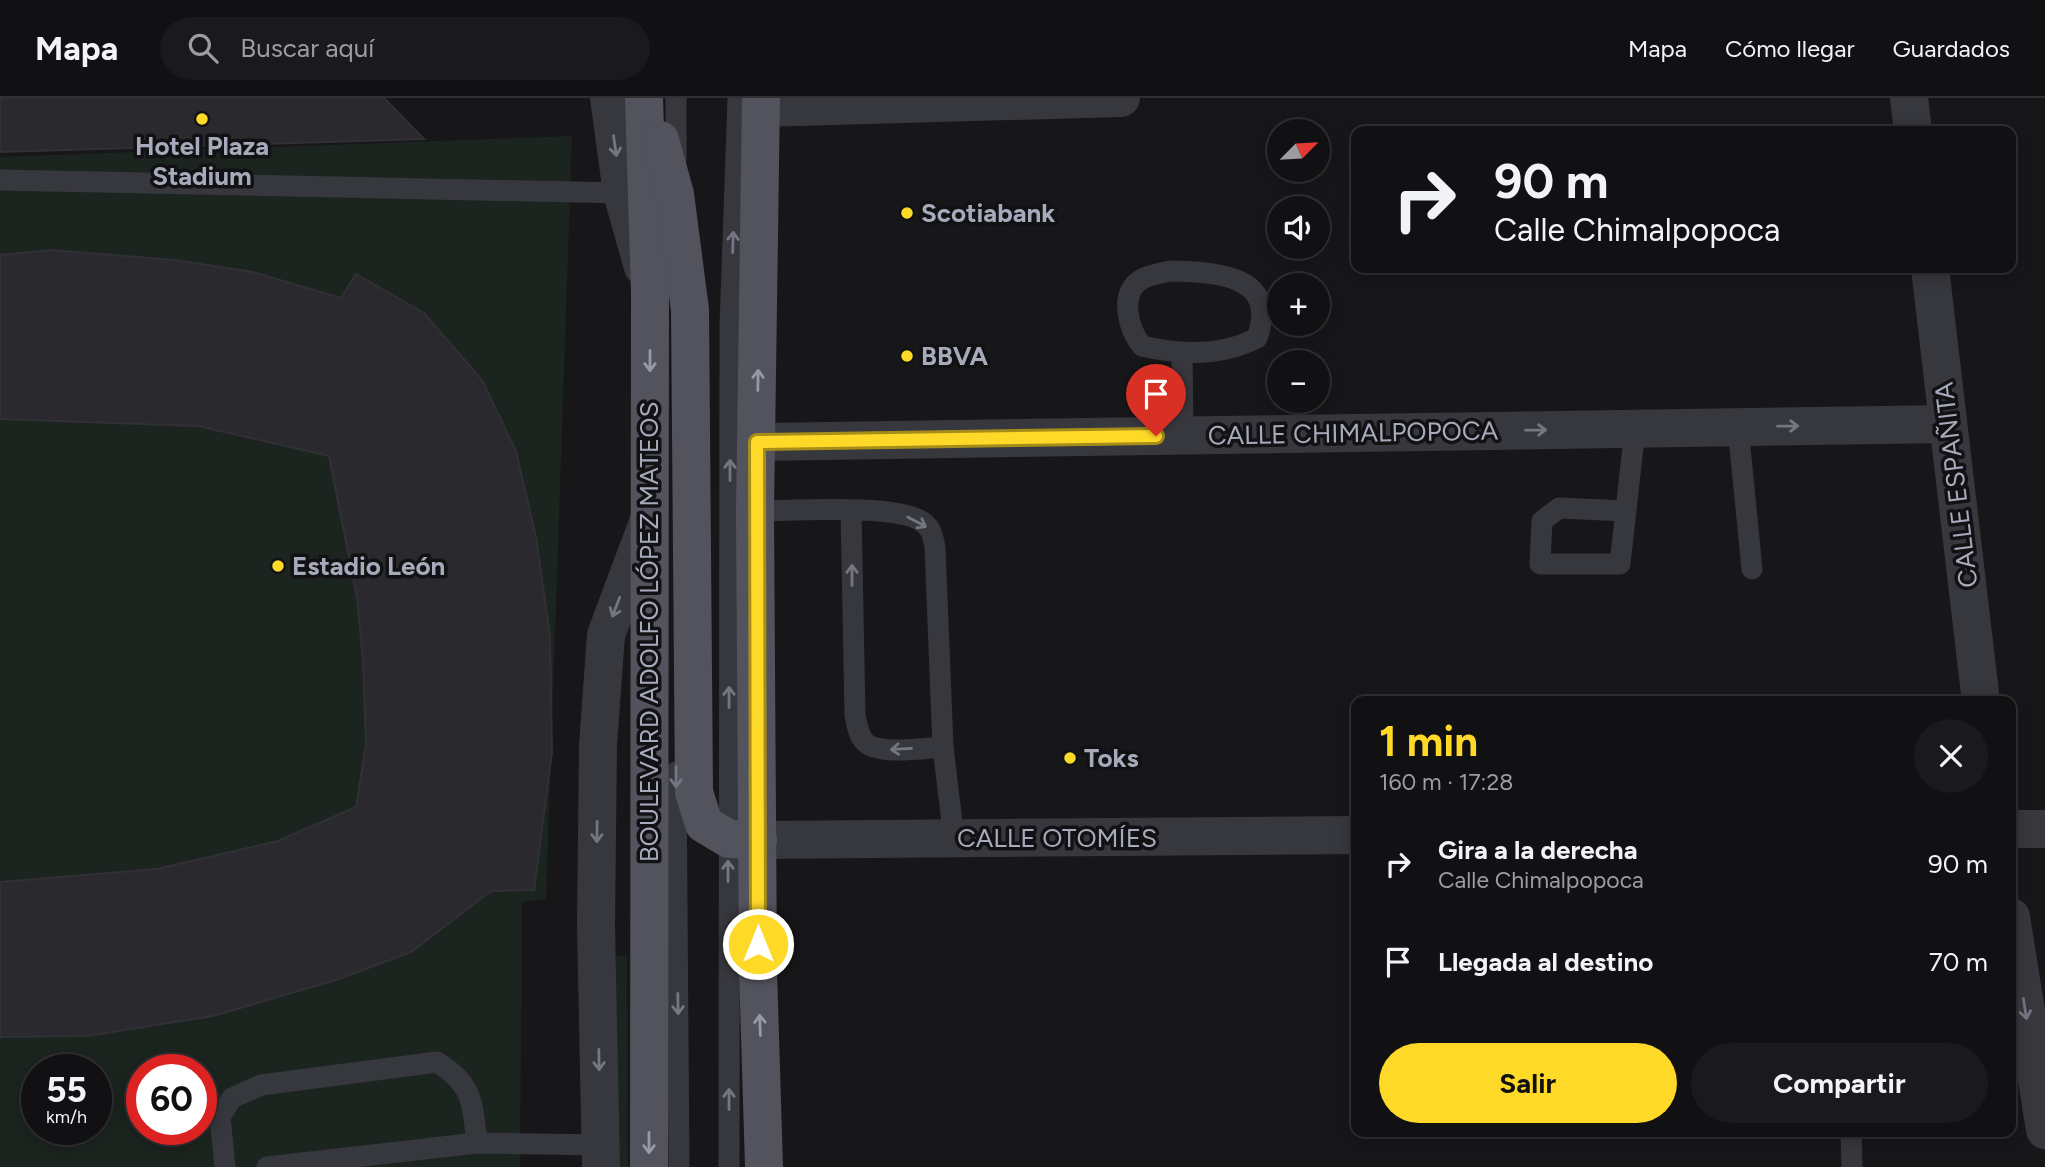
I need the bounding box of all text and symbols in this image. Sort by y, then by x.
search box [160,17,650,80]
text: Mapa [35,29,118,68]
icon: search [184,29,222,67]
text: Buscar aquí [240,32,374,64]
text: Mapa [1628,34,1687,63]
text: Cómo llegar [1725,34,1855,63]
text: Guardados [1893,34,2010,63]
marker: Hotel Plaza Stadium [194,111,210,127]
north arrow [1267,119,1330,182]
map controls [1267,119,1330,413]
place label: Hotel Plaza Stadium [135,130,269,192]
one-way arrow [609,134,622,157]
text: 90 m [1494,151,1609,210]
icon: right [1379,154,1470,245]
button: sound [1267,196,1330,259]
place label: Scotiabank [921,197,1055,229]
marker: Scotiabank [899,205,915,221]
text: Calle Chimalpopoca [1494,211,1780,249]
one-way arrow [726,231,739,254]
button: + [1267,273,1330,336]
place label: BBVA [921,340,989,372]
marker: BBVA [899,348,915,364]
one-way arrow [643,349,657,372]
button: − [1267,350,1330,413]
pin [1126,364,1186,436]
one-way arrow [751,368,765,391]
icon: arrive [1137,375,1175,413]
street label: CALLE ESPAÑITA [1927,380,1984,589]
street label: BOULEVARD ADOLFO LÓPEZ MATEOS [633,402,665,862]
street label: CALLE CHIMALPOPOCA [1208,414,1499,452]
one-way arrow [1776,420,1799,433]
one-way arrow [1524,423,1547,437]
one-way arrow [723,458,737,481]
one-way arrow [907,515,927,529]
place label: Estadio León [292,550,445,582]
marker: Estadio León [270,558,286,574]
one-way arrow [845,564,859,587]
one-way arrow [609,595,622,617]
one-way arrow [722,686,736,709]
text: 1 min [1379,716,1478,767]
button: close [1914,719,1988,793]
one-way arrow [889,742,912,755]
place label: Toks [1084,742,1139,774]
marker: Toks [1062,750,1078,766]
one-way arrow [669,765,683,788]
text: 160 m · 17:28 [1379,768,1513,796]
one-way arrow [591,820,604,843]
street label: CALLE OTOMÍES [957,822,1157,854]
text: Gira a la derecha [1438,834,1638,866]
icon: right [1379,845,1417,883]
text: 90 m [1928,848,1988,880]
one-way arrow [721,860,735,883]
text: Calle Chimalpopoca [1438,866,1644,894]
position arrow [721,907,795,981]
icon: arrive [1379,943,1417,981]
text: Llegada al destino [1438,946,1653,978]
text: 70 m [1929,946,1988,978]
one-way arrow [671,993,685,1016]
one-way arrow [2019,997,2032,1020]
one-way arrow [753,1014,766,1037]
button: Salir [1379,1043,1677,1123]
button: Compartir [1691,1043,1988,1123]
one-way arrow [592,1048,606,1071]
speed limit sign: 60 [126,1054,217,1145]
text: 55 [46,1069,87,1111]
one-way arrow [722,1088,736,1111]
text: km/h [46,1106,87,1128]
one-way arrow [642,1132,656,1155]

